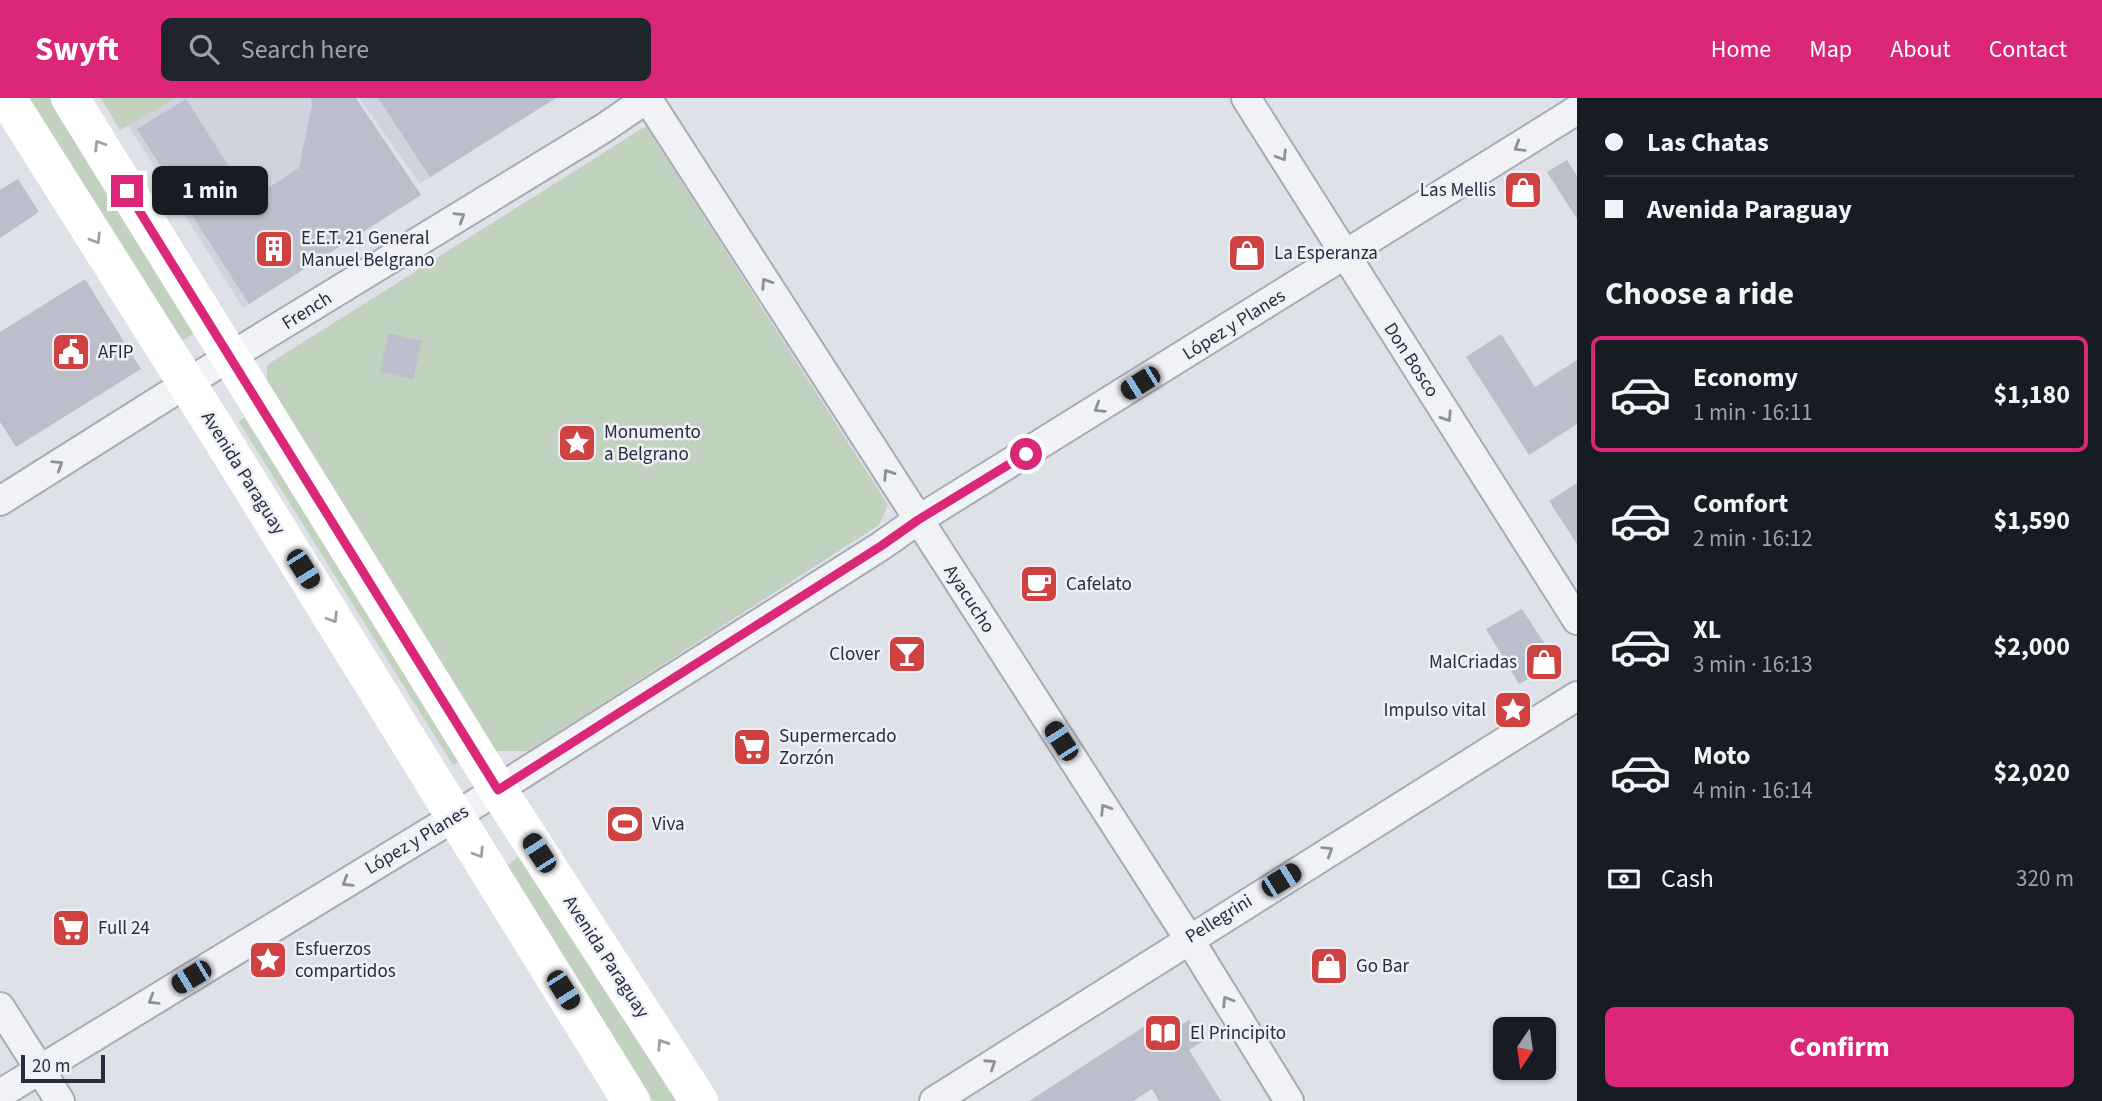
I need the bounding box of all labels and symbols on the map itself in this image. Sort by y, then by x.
one-way arrow [1514,138,1527,151]
one-way arrow [95,140,108,153]
one-way arrow [1274,148,1287,161]
callout: 1 min [152,166,267,216]
shop icon: Las Mellis [1502,169,1544,211]
route end [111,175,143,207]
place label: Las Mellis [1420,177,1496,204]
one-way arrow [452,212,465,225]
place label: E.E.T. 21 General Manuel Belgrano [301,225,435,274]
building icon: E.E.T. 21 General Manuel Belgrano [253,228,295,270]
one-way arrow [87,231,100,244]
shop icon: La Esperanza [1226,232,1268,274]
place label: La Esperanza [1274,240,1378,267]
one-way arrow [761,278,774,291]
street label: López y Planes [1177,283,1291,367]
street label: French [277,285,337,337]
street label: Don Bosco [1377,317,1445,403]
public building icon: AFIP [50,331,92,373]
place label: AFIP [98,339,133,366]
car [1117,363,1164,403]
one-way arrow [1094,400,1107,413]
street label: Avenida Paraguay [194,406,292,540]
one-way arrow [1439,409,1452,422]
place label: Monumento a Belgrano [604,419,701,468]
place icon: Monumento a Belgrano [556,422,598,464]
route start [1010,438,1042,470]
one-way arrow [50,461,63,474]
one-way arrow [884,469,897,482]
car [283,546,324,592]
street label: Ayacucho [937,560,1001,638]
cafe icon: Cafelato [1018,563,1060,605]
place label: Cafelato [1066,571,1132,598]
one-way arrow [325,611,338,624]
bar icon: Clover [886,633,928,675]
place label: Clover [829,641,880,668]
shop icon: MalCriadas [1523,641,1565,683]
place label: MalCriadas [1429,649,1517,676]
place icon: Impulso vital [1492,689,1534,731]
place label: Impulso vital [1383,697,1486,724]
car [1041,718,1082,764]
place label: Supermercado Zorzón [779,723,897,772]
supermarket icon: Supermercado Zorzón [731,726,773,768]
street label: López y Planes [360,798,474,882]
sports icon: Viva [604,803,646,845]
one-way arrow [1100,804,1113,817]
place label: Viva [652,811,685,838]
car [519,830,560,876]
one-way arrow [471,846,484,859]
one-way arrow [1321,846,1334,859]
car [1258,860,1305,900]
one-way arrow [342,874,355,887]
street label: Pellegrini [1180,888,1258,950]
street label: Avenida Paraguay [556,891,656,1024]
supermarket icon: Full 24 [50,907,92,949]
place label: Full 24 [98,915,150,942]
place label: Esfuerzos compartidos [295,936,396,985]
place icon: Esfuerzos compartidos [247,939,289,981]
shop icon: Go Bar [1308,945,1350,987]
place label: Go Bar [1356,953,1410,980]
car [168,957,215,997]
car [543,967,584,1013]
one-way arrow [147,992,160,1005]
one-way arrow [1223,996,1236,1009]
library icon: El Principito [1142,1012,1184,1054]
north arrow [1493,1017,1556,1080]
place label: El Principito [1190,1020,1286,1047]
one-way arrow [658,1038,671,1051]
scale bar [21,1052,105,1084]
one-way arrow [984,1060,997,1073]

